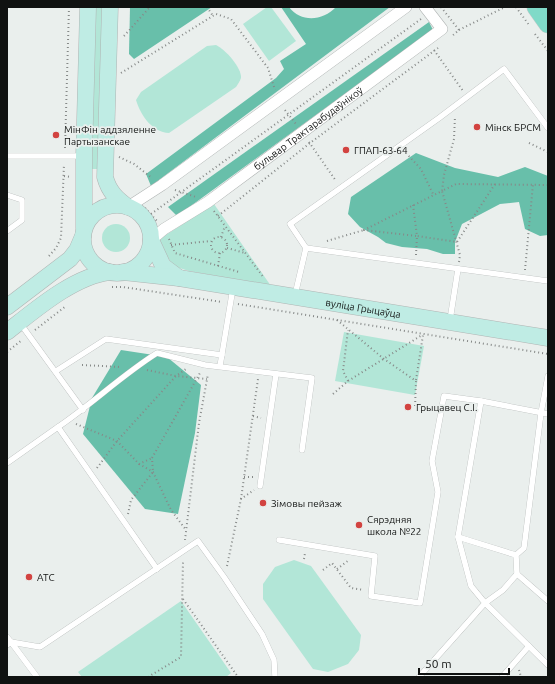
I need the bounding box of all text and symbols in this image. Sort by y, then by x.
street label: бульвар Трактарабудаўнікоў [251,84,365,172]
marker: Мінск БРСМ [472,122,482,132]
place label: Мінск БРСМ [485,122,541,133]
place label: МінФін аддзяленне Партызанскае [64,124,156,147]
marker: МінФін аддзяленне Партызанскае [51,130,61,140]
marker: ГПАП-63-64 [341,145,351,155]
place label: ГПАП-63-64 [354,145,408,156]
street label: вуліца Грыцаўца [325,296,402,319]
marker: Грыцавец С.І. [403,402,413,412]
place label: Грыцавец С.І. [416,402,477,413]
marker: Зімовы пейзаж [258,498,268,508]
place label: Зімовы пейзаж [271,498,343,509]
place label: Сярэдняя школа №22 [367,514,421,537]
marker: Сярэдняя школа №22 [354,520,364,530]
marker: АТС [24,572,34,582]
place label: АТС [37,572,55,583]
scale bar [419,650,509,676]
text: 50 m [425,657,452,670]

